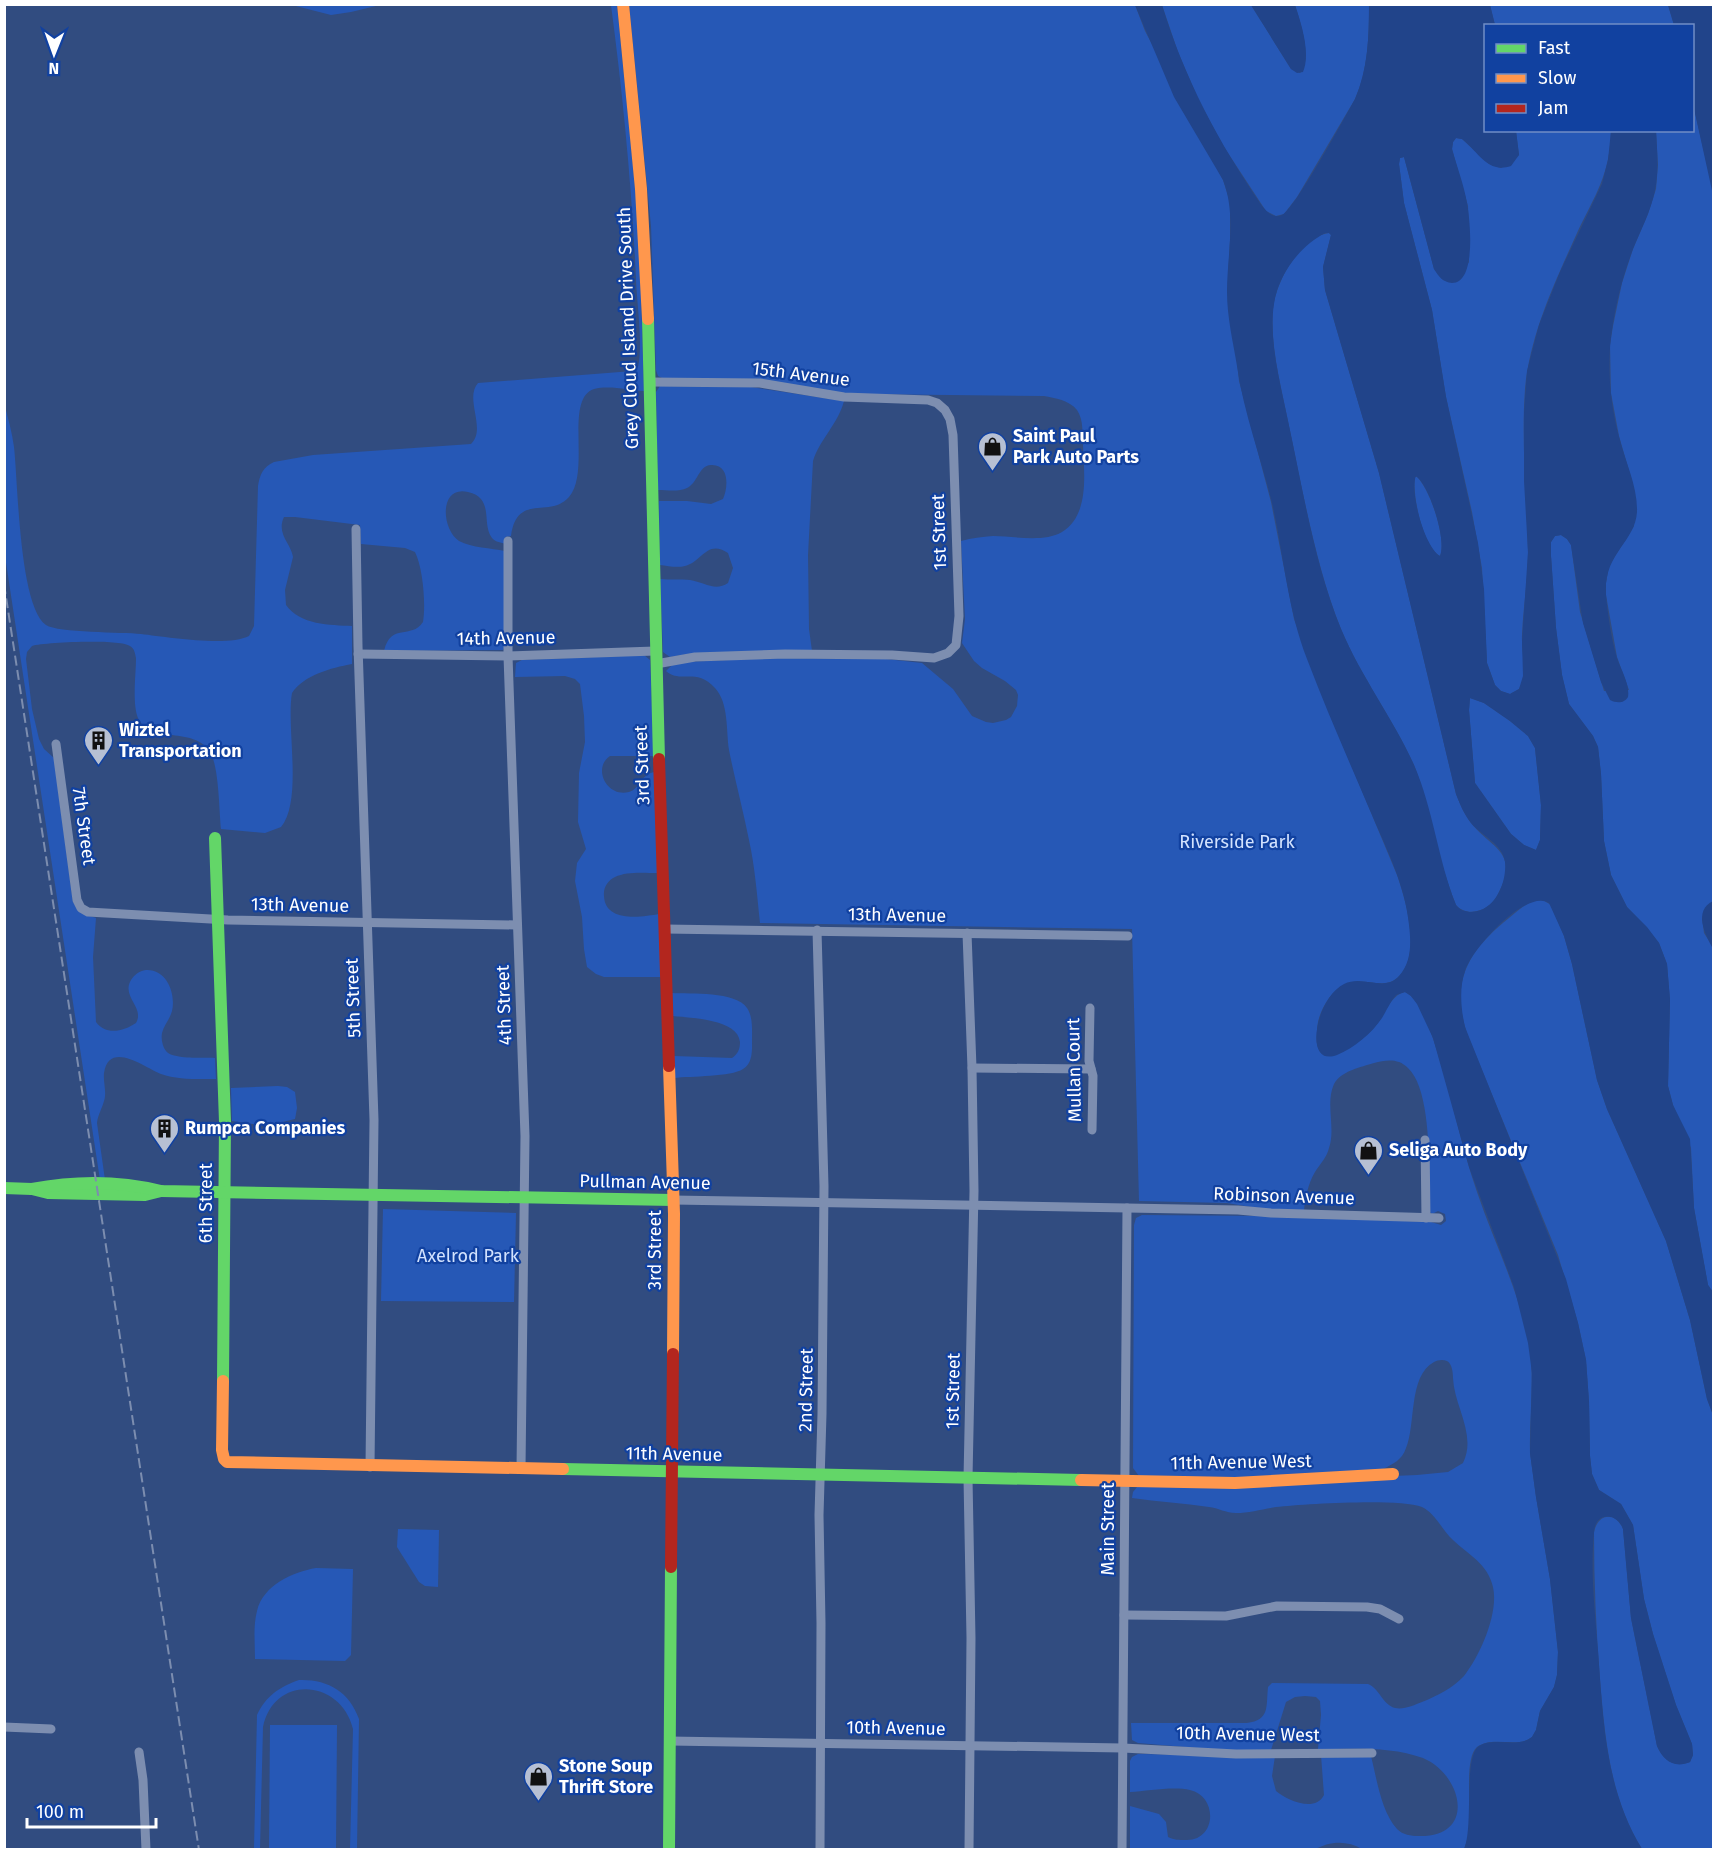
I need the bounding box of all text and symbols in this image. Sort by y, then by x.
north arrow [24,24,84,84]
legend [1484,24,1694,132]
text: Fast [1538,37,1571,59]
text: N [48,59,59,78]
text: Slow [1538,67,1577,89]
text: Jam [1538,97,1569,119]
street label: Grey Cloud Island Drive South [613,207,643,449]
street label: 15th Avenue [751,357,851,391]
place label: Saint Paul Park Auto Parts [1013,425,1139,468]
shop icon: Saint Paul Park Auto Parts [976,430,1008,472]
street label: 1st Street [927,493,951,571]
street label: 14th Avenue [456,626,556,650]
place label: Wiztel Transportation [119,719,242,762]
building icon: Wiztel Transportation [82,724,114,766]
street label: 3rd Street [630,724,654,805]
street label: 7th Street [68,786,100,867]
park label: Riverside Park [1179,831,1296,853]
street label: 13th Avenue [251,893,349,917]
street label: 13th Avenue [848,903,946,927]
street label: 5th Street [341,957,365,1038]
street label: 4th Street [492,964,516,1045]
street label: Mullan Court [1062,1017,1086,1122]
building icon: Rumpca Companies [148,1112,180,1154]
place label: Rumpca Companies [185,1117,345,1139]
shop icon: Seliga Auto Body [1352,1134,1384,1176]
place label: Seliga Auto Body [1389,1139,1528,1161]
street label: 6th Street [195,1162,217,1243]
street label: Pullman Avenue [579,1170,711,1194]
street label: Robinson Avenue [1213,1183,1355,1209]
street label: 3rd Street [644,1210,666,1290]
park label: Axelrod Park [417,1245,520,1267]
street label: 2nd Street [794,1347,818,1432]
street label: 1st Street [941,1352,965,1429]
street label: 11th Avenue [625,1442,723,1466]
street label: 11th Avenue West [1170,1450,1312,1474]
street label: Main Street [1097,1482,1119,1576]
street label: 10th Avenue [846,1716,946,1740]
street label: 10th Avenue West [1176,1722,1320,1746]
place label: Stone Soup Thrift Store [559,1755,653,1798]
shop icon: Stone Soup Thrift Store [522,1760,554,1802]
scale bar [27,1791,156,1829]
text: 100 m [36,1801,84,1823]

